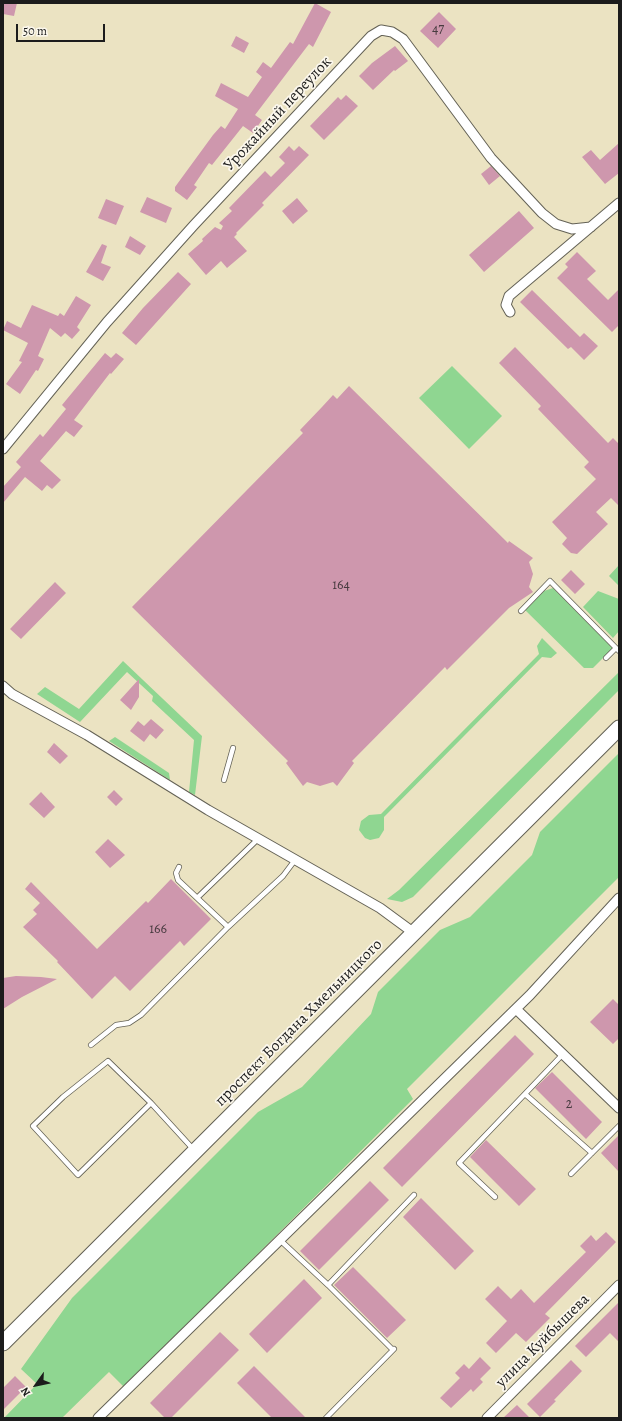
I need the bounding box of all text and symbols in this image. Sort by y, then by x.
scale bar [18,16,107,42]
house number: 47 [432,22,444,38]
text: 50 m [23,23,47,39]
street label: Урожайный переулок [220,53,336,175]
house number: 164 [332,578,350,594]
house number: 166 [149,922,167,938]
street label: проспект Богдана Хмельницкого [211,935,387,1111]
house number: 2 [566,1097,572,1113]
street label: улица Куйбышева [492,1290,594,1392]
north arrow [16,1365,56,1405]
text: N [17,1384,34,1399]

